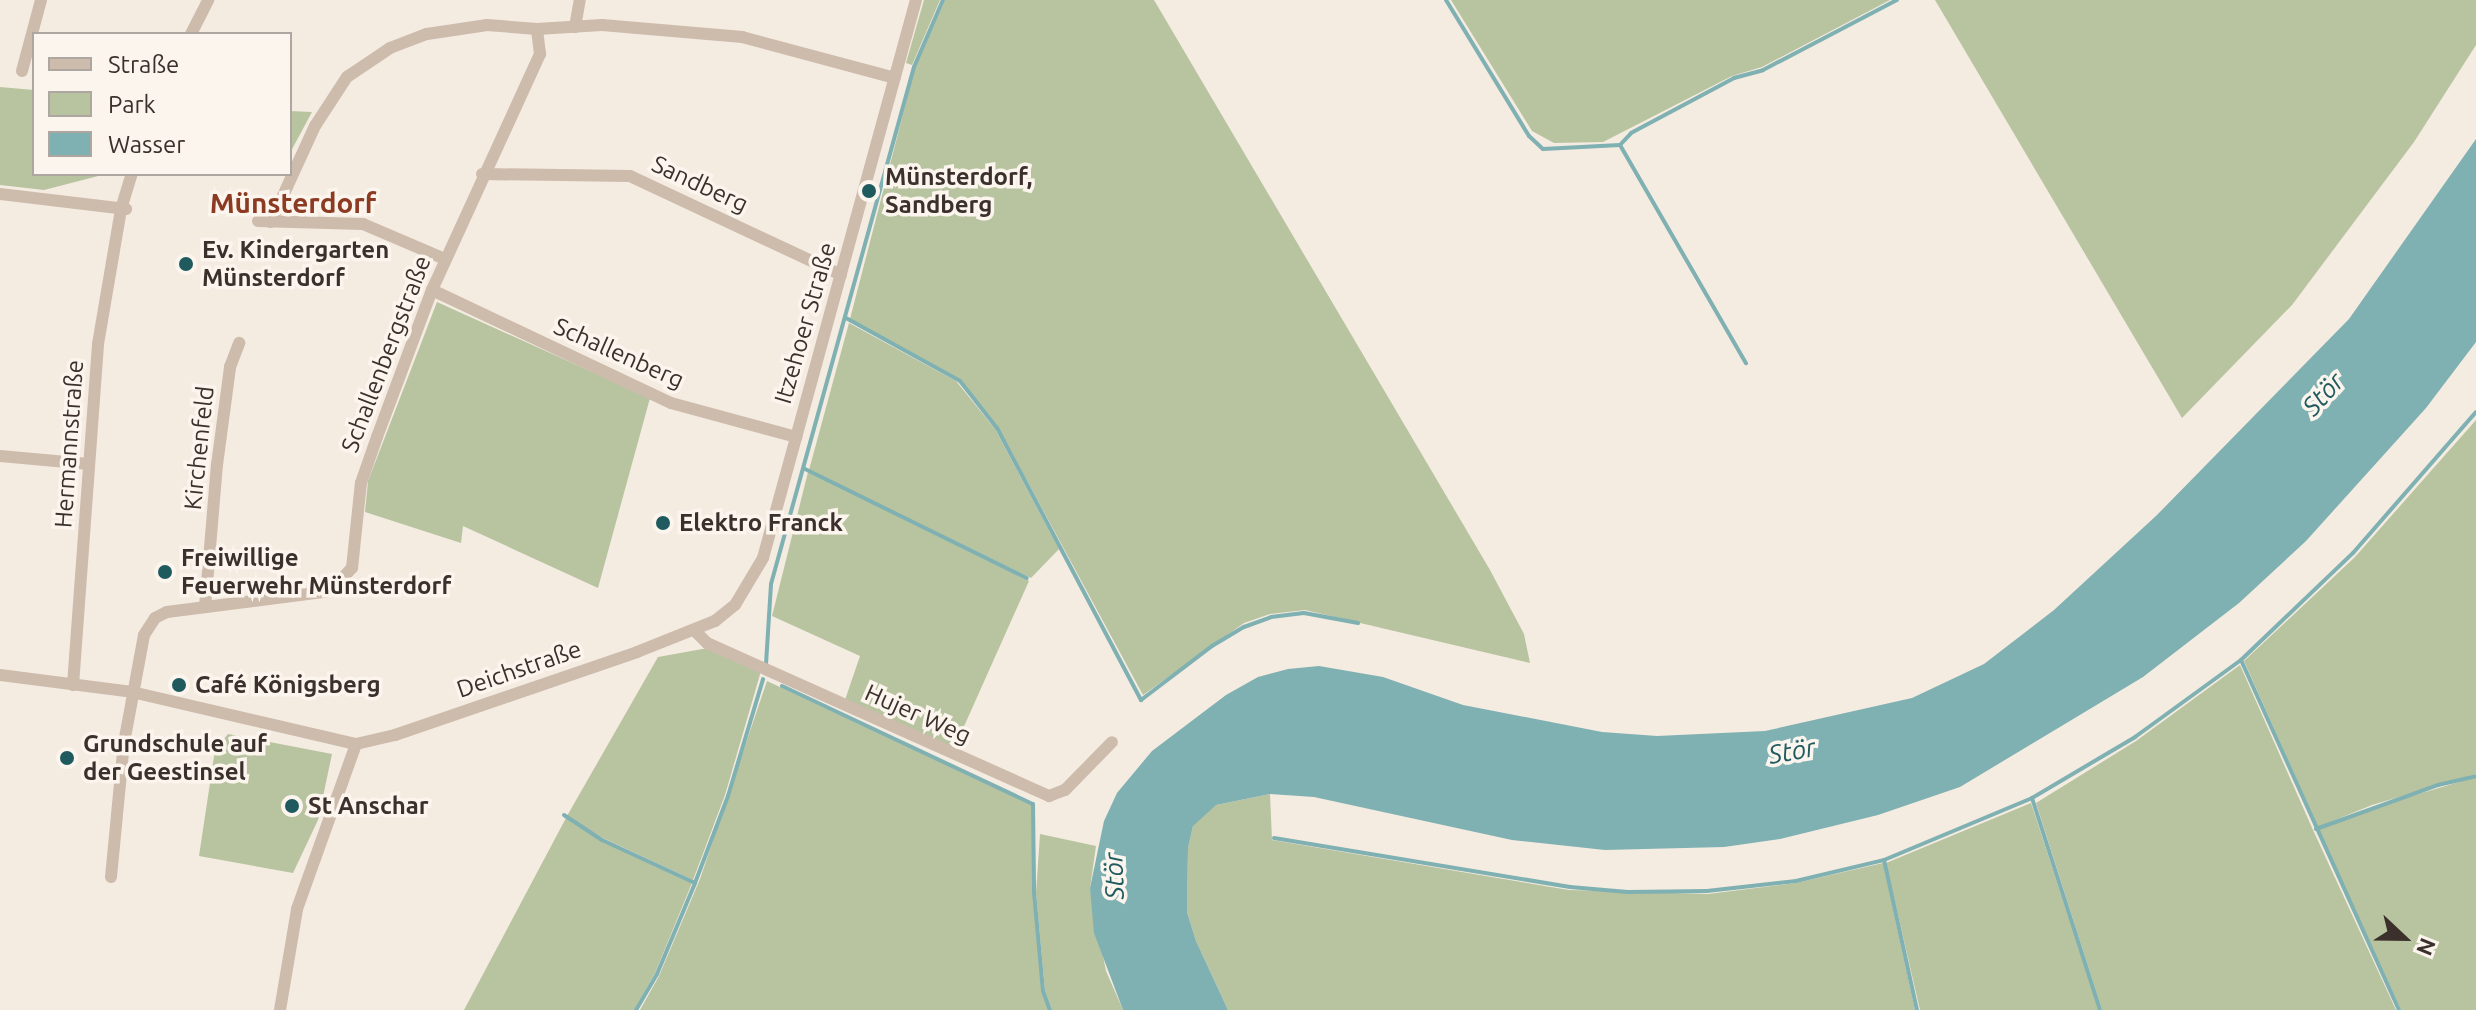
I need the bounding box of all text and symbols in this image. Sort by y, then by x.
legend [32,32,292,176]
text: Straße [108,51,179,78]
text: Park [108,91,156,118]
text: Wasser [108,131,185,158]
street label: Sandberg [647,149,753,219]
place label: Münsterdorf, Sandberg [885,163,1032,219]
marker: Münsterdorf, Sandberg [860,182,878,200]
district label: Münsterdorf [210,186,376,220]
place label: Ev. Kindergarten Münsterdorf [202,236,389,292]
street label: Itzehoer Straße [768,239,842,407]
street label: Schallenbergstraße [335,252,437,456]
marker: Ev. Kindergarten Münsterdorf [177,255,195,273]
street label: Schallenberg [549,311,689,395]
street label: Hermannstraße [49,359,89,529]
water label: Stör [2296,366,2350,422]
street label: Kirchenfeld [178,385,220,511]
place label: Elektro Franck [679,509,843,537]
marker: Elektro Franck [654,514,672,532]
place label: Freiwillige Feuerwehr Münsterdorf [181,544,451,600]
marker: Freiwillige Feuerwehr Münsterdorf [156,563,174,581]
street label: Deichstraße [453,634,585,704]
place label: Café Königsberg [195,671,381,699]
marker: Café Königsberg [170,676,188,694]
street label: Hujer Weg [861,678,975,750]
place label: Grundschule auf der Geestinsel [83,730,267,786]
water label: Stör [1766,732,1818,770]
marker: Grundschule auf der Geestinsel [58,749,76,767]
place label: St Anschar [308,792,429,820]
marker: St Anschar [283,797,301,815]
water label: Stör [1098,852,1130,900]
north arrow [2364,898,2444,978]
text: N [2412,935,2441,959]

